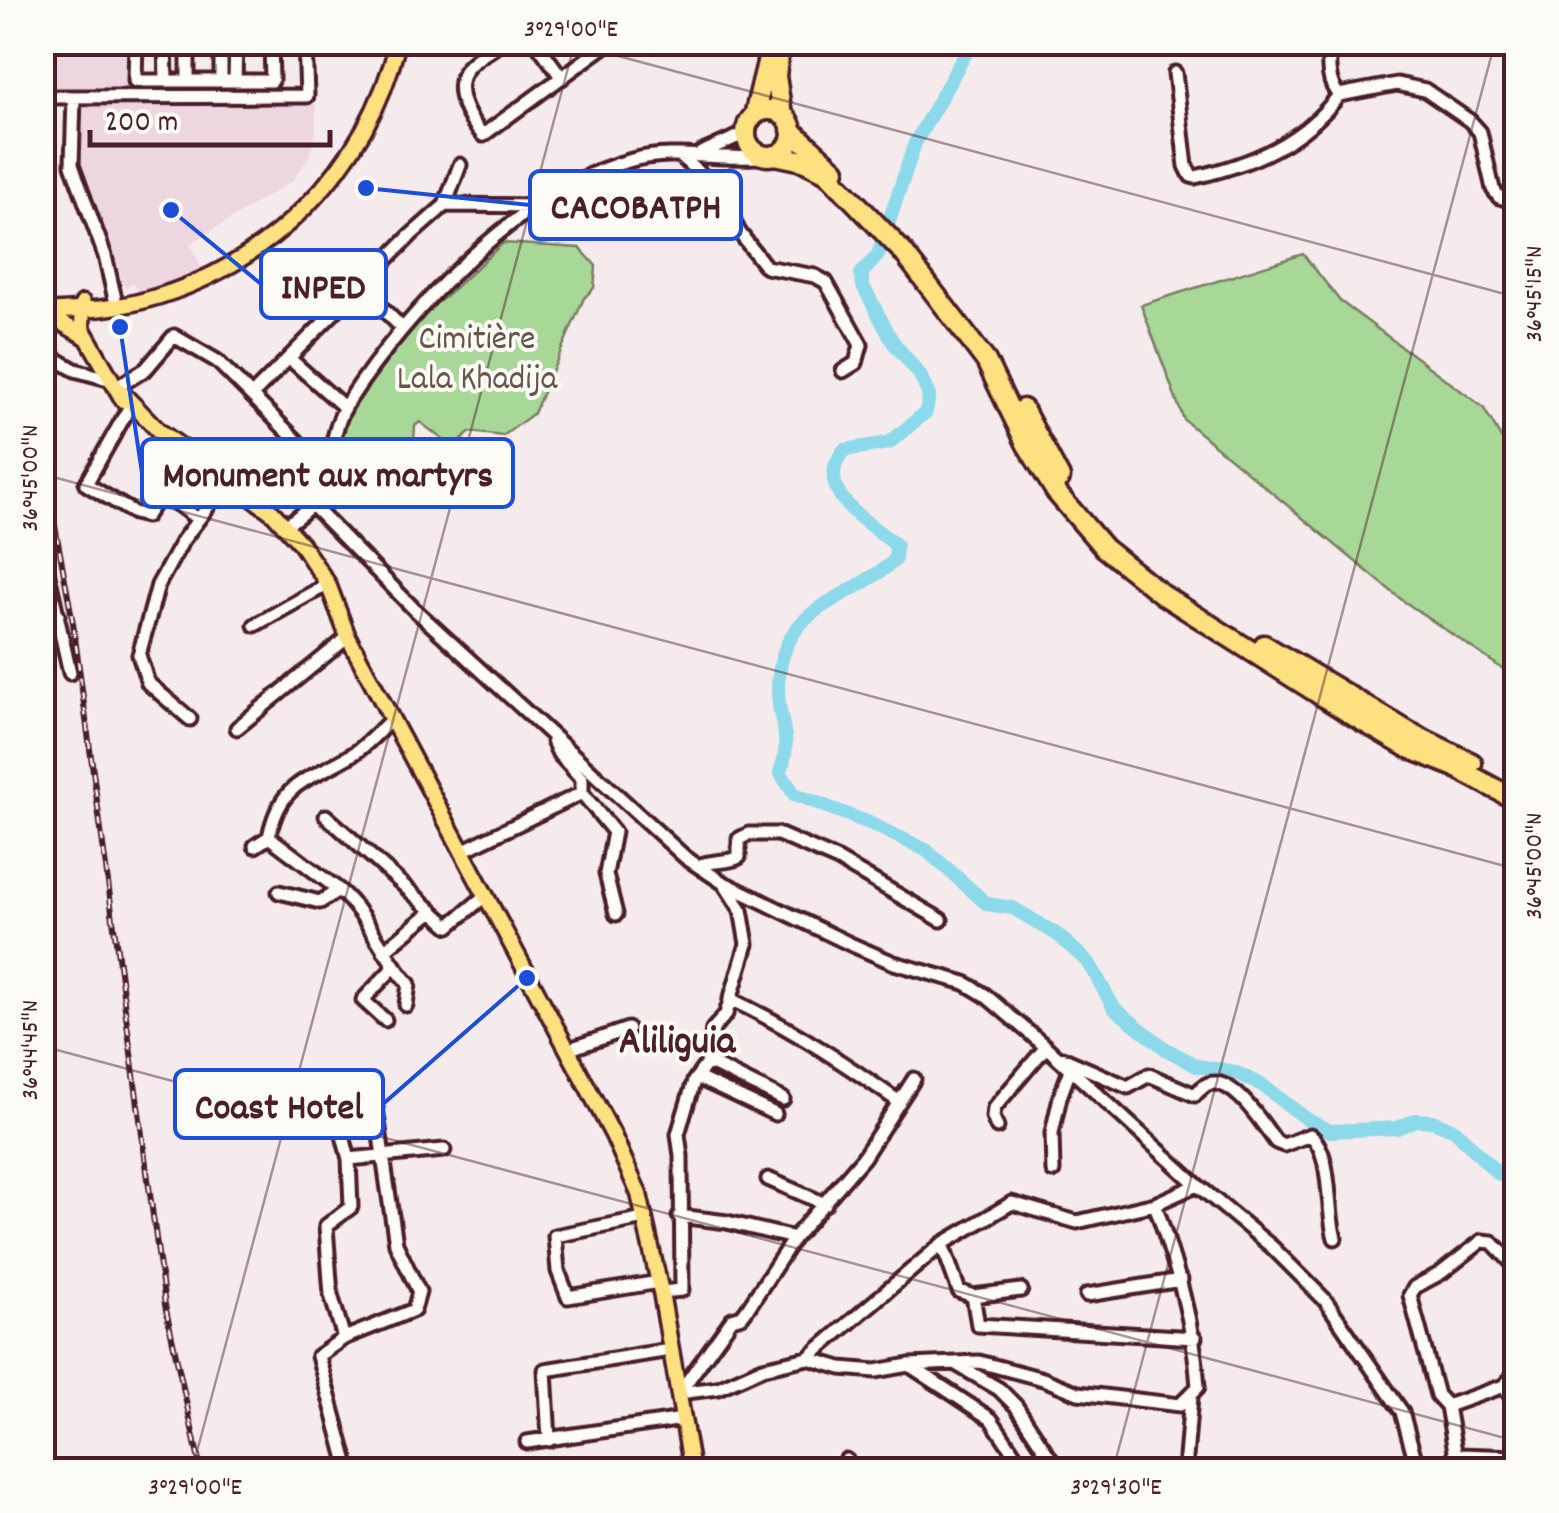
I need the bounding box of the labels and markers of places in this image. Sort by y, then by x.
callout: CACOBATPH [530,171,741,239]
callout: INPED [261,250,386,318]
callout: Monument aux martyrs [142,439,513,507]
callout: Coast Hotel [175,1070,383,1138]

